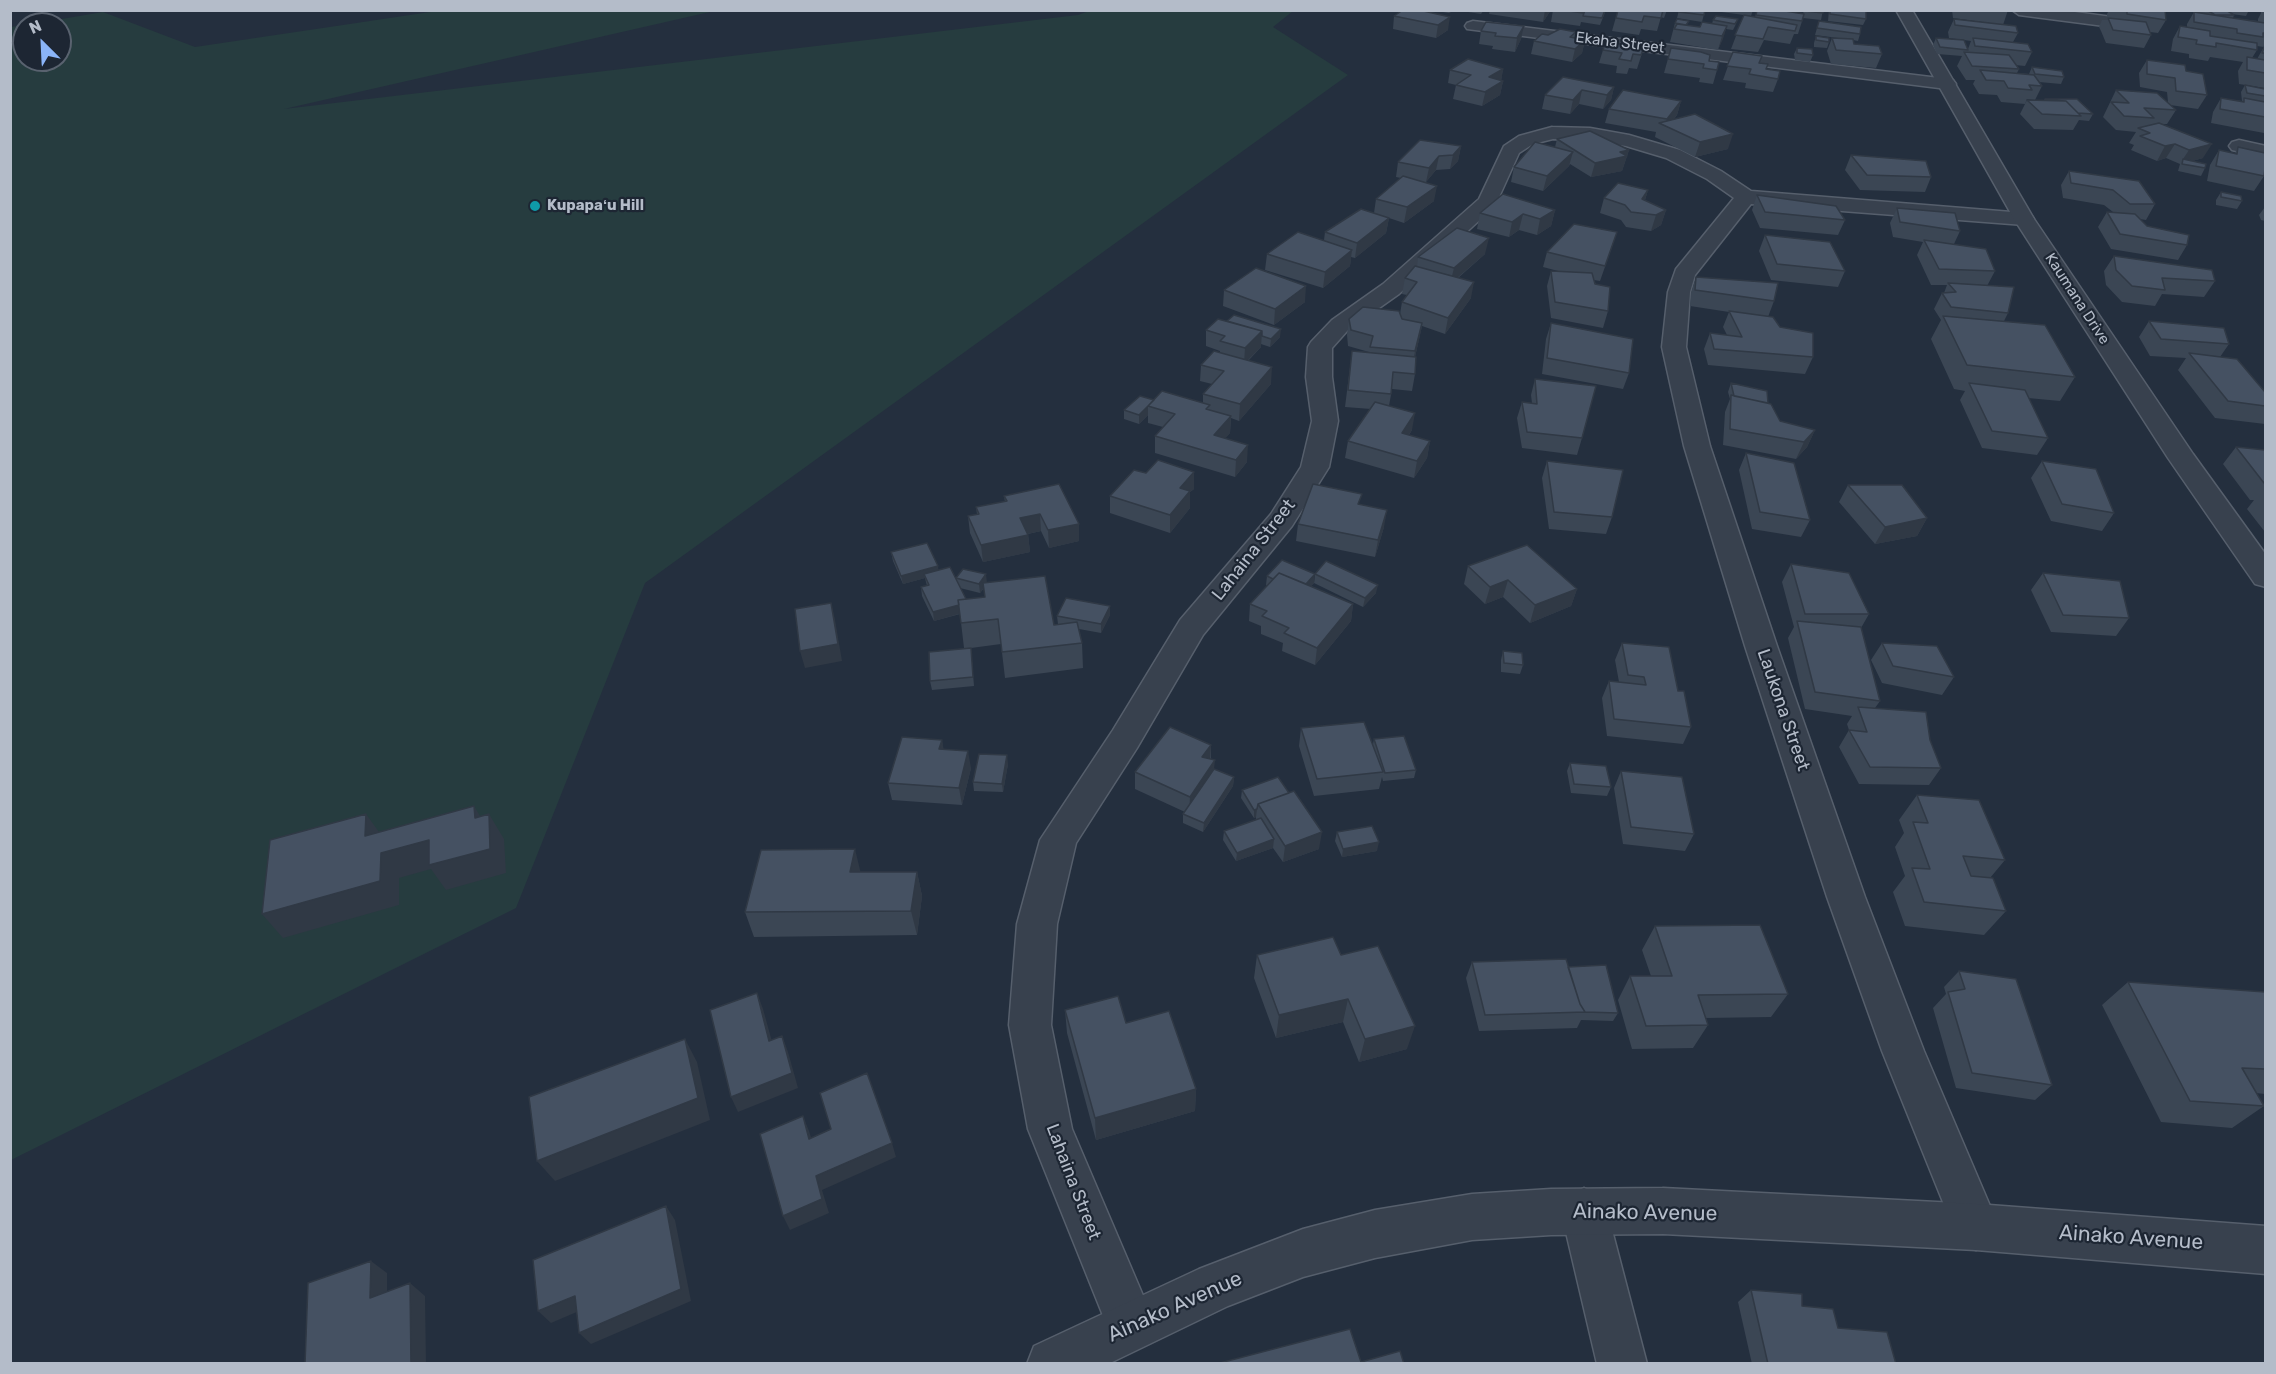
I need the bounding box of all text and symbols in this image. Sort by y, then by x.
north arrow [12,12,72,72]
text: N [26,16,44,38]
street label: Ekaha Street [1575,29,1665,57]
place label: Kupapaʻu Hill [547,197,644,215]
marker: Kupapaʻu Hill [528,199,542,213]
street label: Kaumana Drive [2041,250,2113,348]
street label: Lahaina Street [1208,495,1300,605]
street label: Laukona Street [1752,646,1814,774]
street label: Lahaina Street [1041,1121,1105,1243]
street label: Ainako Avenue [1573,1199,1717,1227]
street label: Ainako Avenue [2058,1220,2204,1256]
street label: Ainako Avenue [1104,1266,1246,1348]

